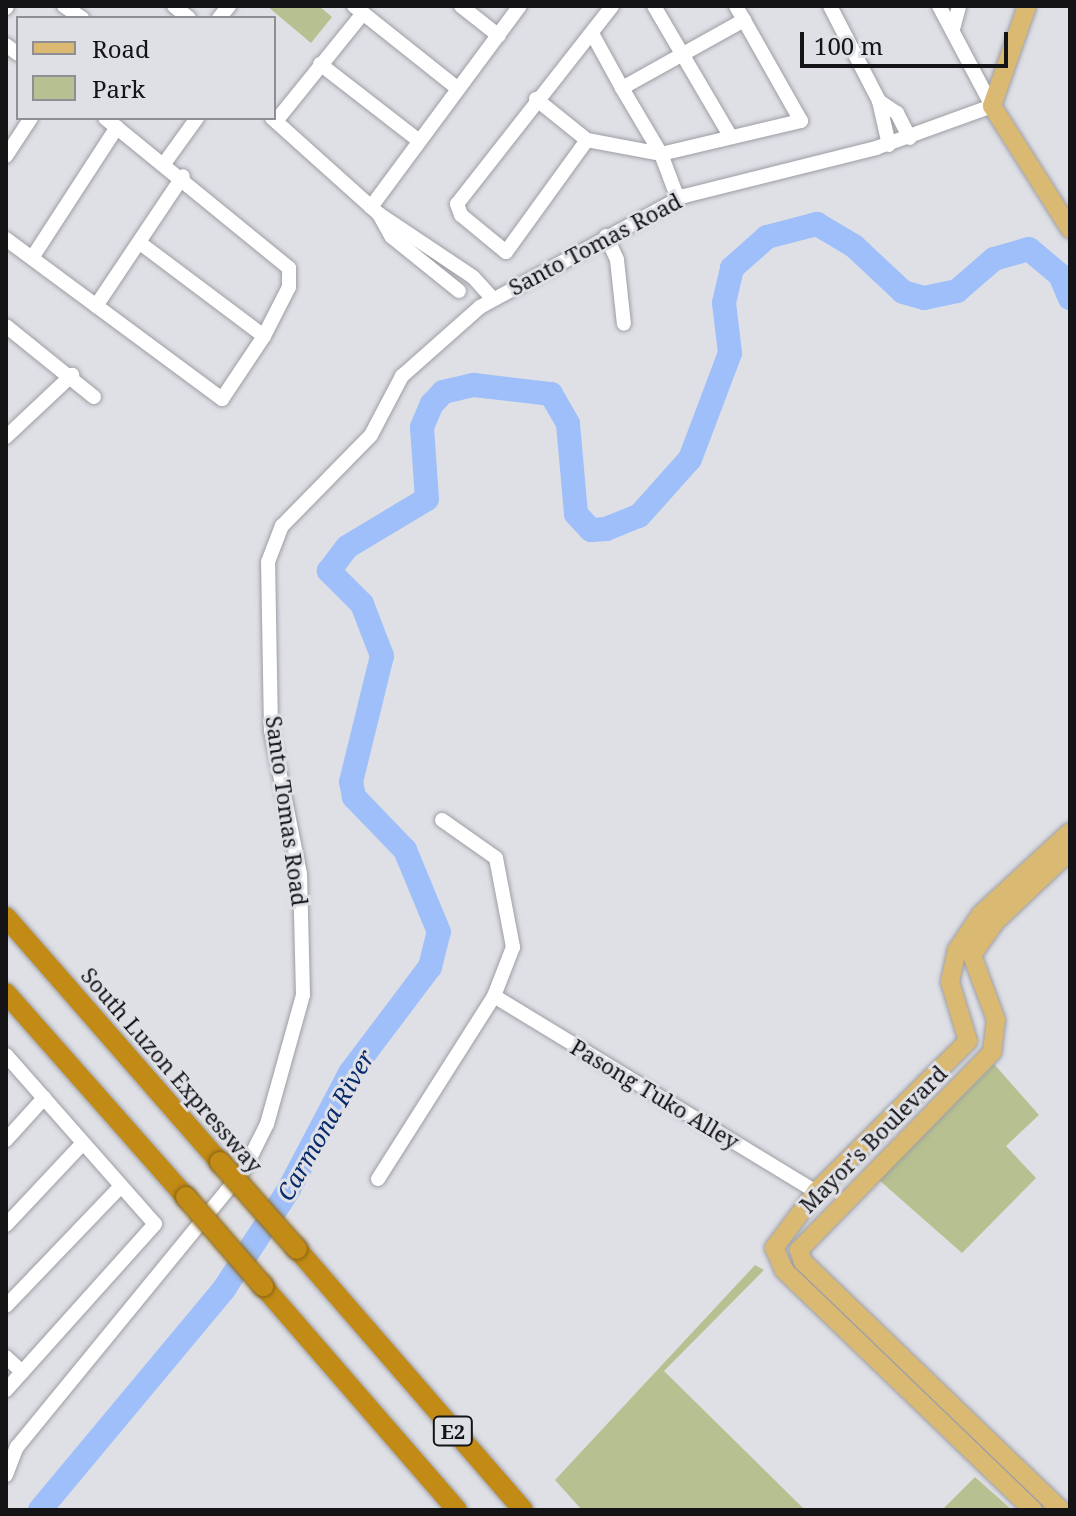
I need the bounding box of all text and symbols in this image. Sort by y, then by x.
legend [16,16,276,120]
scale bar [804,16,1012,66]
text: 100 m [814,29,883,62]
text: Road [92,32,150,65]
text: Park [92,72,145,105]
street label: Santo Tomas Road [504,187,686,301]
street label: Santo Tomas Road [261,714,313,908]
street label: South Luzon Expressway [76,962,268,1178]
street label: Pasong Tuko Alley [566,1033,744,1155]
water label: Carmona River [270,1045,380,1205]
street label: Mayor's Boulevard [794,1060,952,1218]
road number: E2 [431,1415,475,1447]

